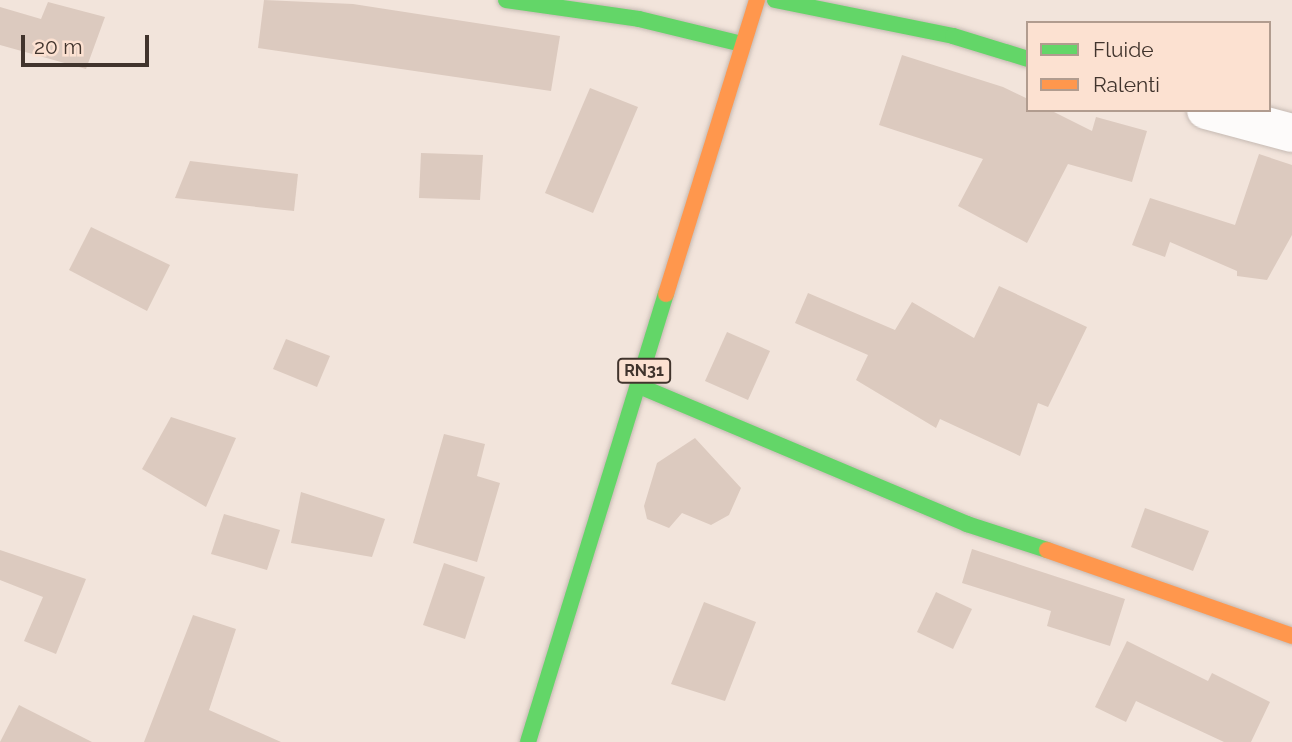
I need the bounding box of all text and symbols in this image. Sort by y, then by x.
scale bar [24,21,152,65]
legend [1026,21,1271,112]
text: 20 m [34,34,82,59]
text: Fluide [1093,37,1154,62]
text: Ralenti [1093,72,1160,97]
road number: RN31 [616,358,672,384]

